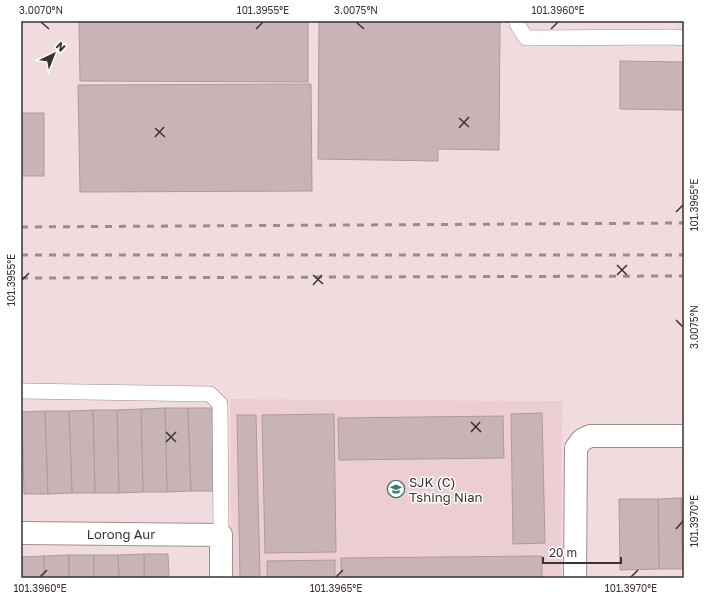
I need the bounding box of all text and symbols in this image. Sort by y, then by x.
text: 3.0070°N [19,4,63,16]
text: 101.3955°E [237,4,289,16]
text: 3.0075°N [334,4,378,16]
text: 101.3960°E [531,4,585,16]
north arrow [34,34,74,74]
text: N [54,39,69,54]
text: 101.3965°E [688,179,700,231]
text: 101.3955°E [5,254,17,306]
text: 3.0075°N [688,305,700,349]
place label: SJK (C) Tshing Nian [409,474,483,505]
school or university icon: SJK (C) Tshing Nian [386,479,406,499]
text: 101.3970°E [688,495,700,547]
street label: Lorong Aur [87,526,155,542]
scale bar [543,539,621,565]
text: 20 m [549,545,577,560]
text: 101.3960°E [13,582,67,594]
text: 101.3965°E [310,582,362,594]
text: 101.3970°E [605,582,657,594]

